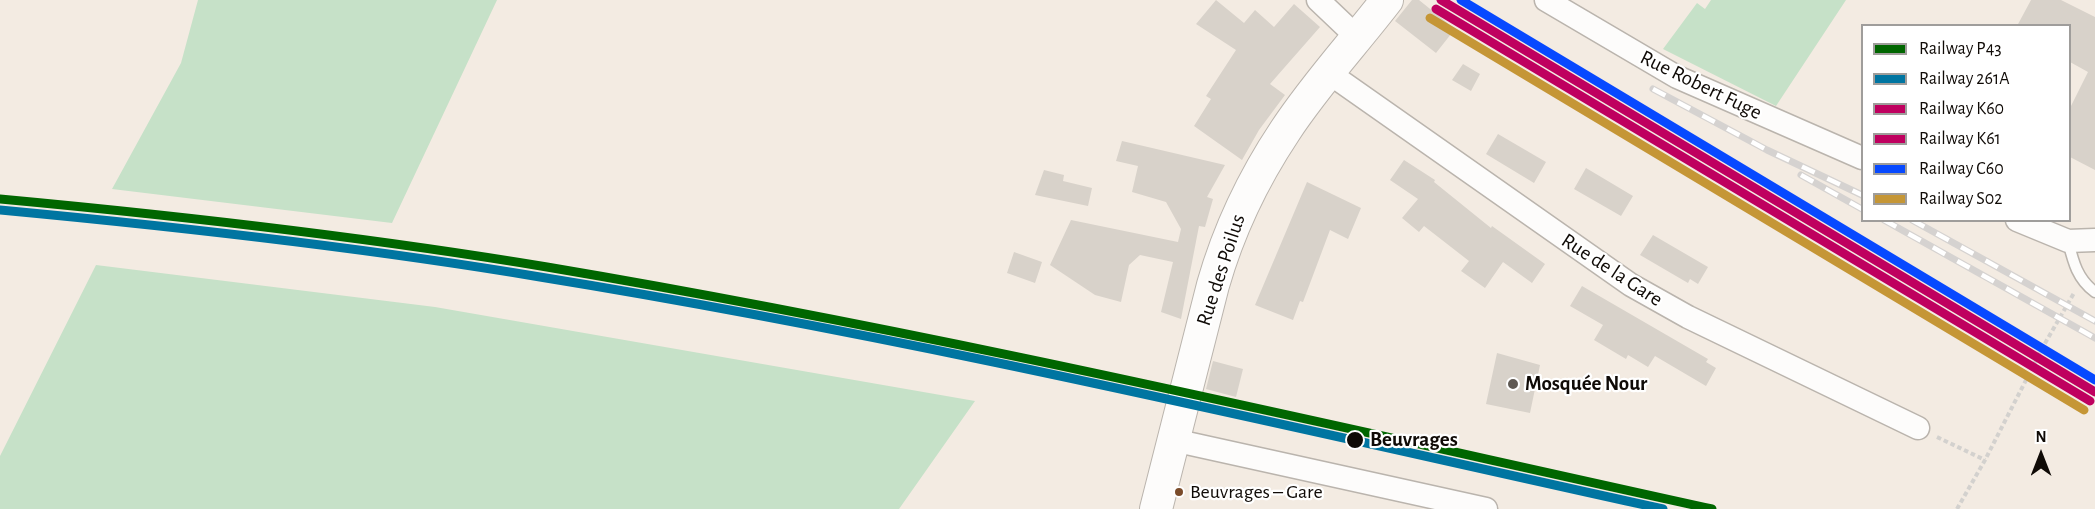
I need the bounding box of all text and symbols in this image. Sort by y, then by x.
legend [1861,24,2071,222]
text: Railway P43 [1919,40,2002,58]
street label: Rue Robert Fuge [1636,45,1766,125]
text: Railway 261A [1919,70,2010,88]
text: Railway K60 [1919,100,2004,118]
text: Railway K61 [1919,130,2001,148]
text: Railway C60 [1919,160,2004,178]
text: Railway S02 [1919,190,2003,208]
street label: Rue des Poilus [1191,211,1251,329]
street label: Rue de la Gare [1557,228,1667,312]
place label: Mosquée Nour [1525,371,1647,397]
marker: Mosquée Nour [1506,377,1520,391]
north arrow [2011,425,2071,485]
place label: Beuvrages [1370,427,1458,453]
text: N [2035,429,2047,445]
marker: Beuvrages [1345,430,1365,450]
place label: Beuvrages – Gare [1190,480,1323,504]
marker: Beuvrages – Gare [1173,486,1185,498]

